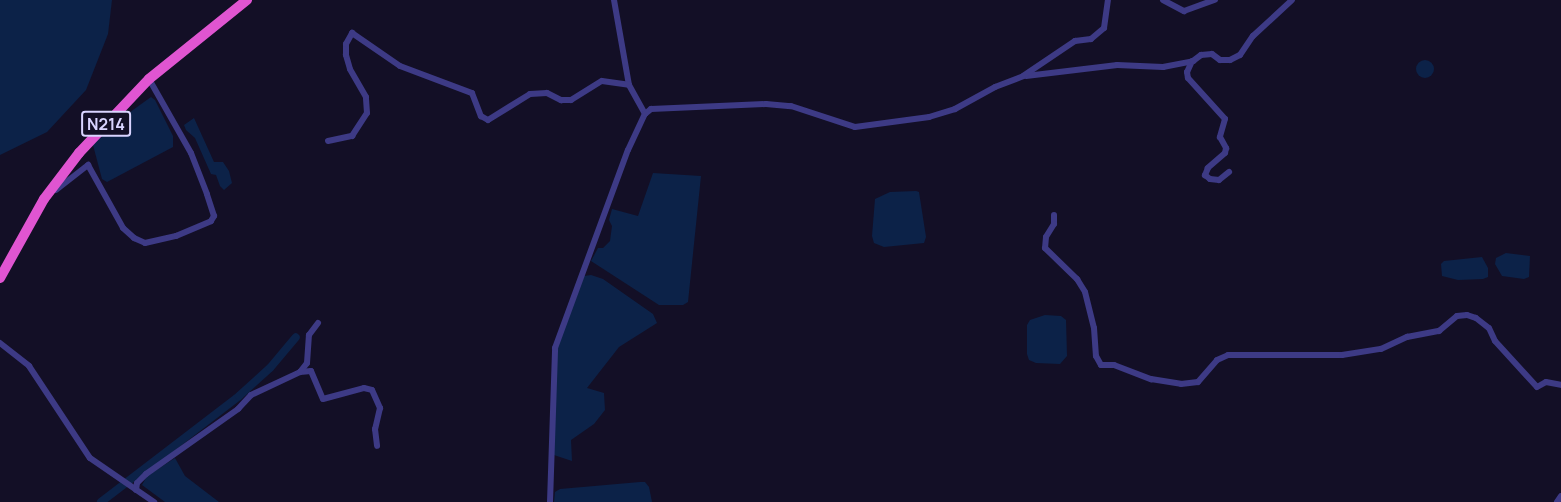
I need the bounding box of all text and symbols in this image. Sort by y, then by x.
road number: N214 [80,111,132,137]

